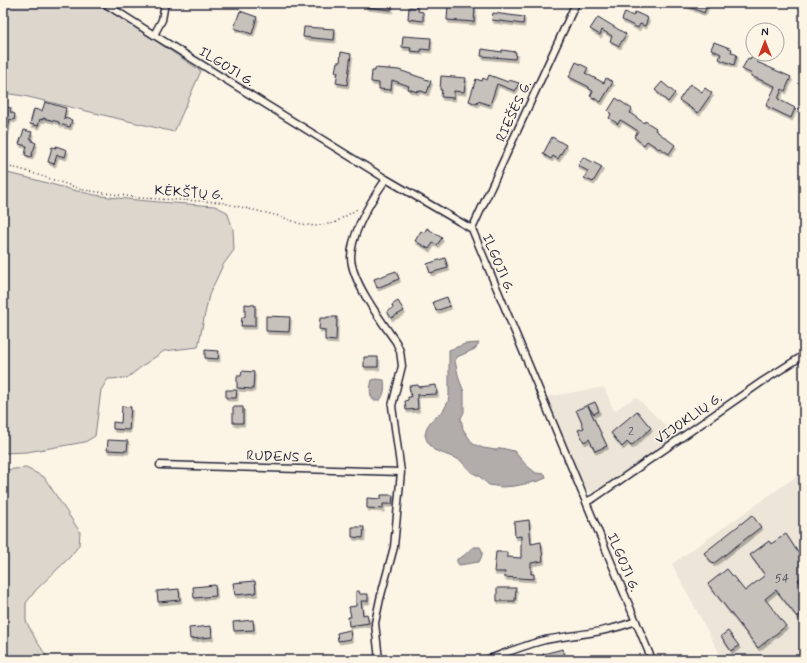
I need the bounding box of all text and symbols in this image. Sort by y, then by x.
north arrow [745,22,785,62]
text: N [761,26,769,40]
street label: ILGOJI G. [195,43,258,91]
street label: RIEŠĖS G. [492,78,536,145]
street label: KĖKŠTŲ G. [154,182,224,204]
street label: ILGOJI G. [478,231,519,296]
street label: VIJOKLIŲ G. [651,389,726,449]
house number: 2 [628,424,634,440]
street label: RUDENS G. [246,447,316,467]
street label: ILGOJI G. [603,530,644,595]
house number: 54 [775,571,789,587]

